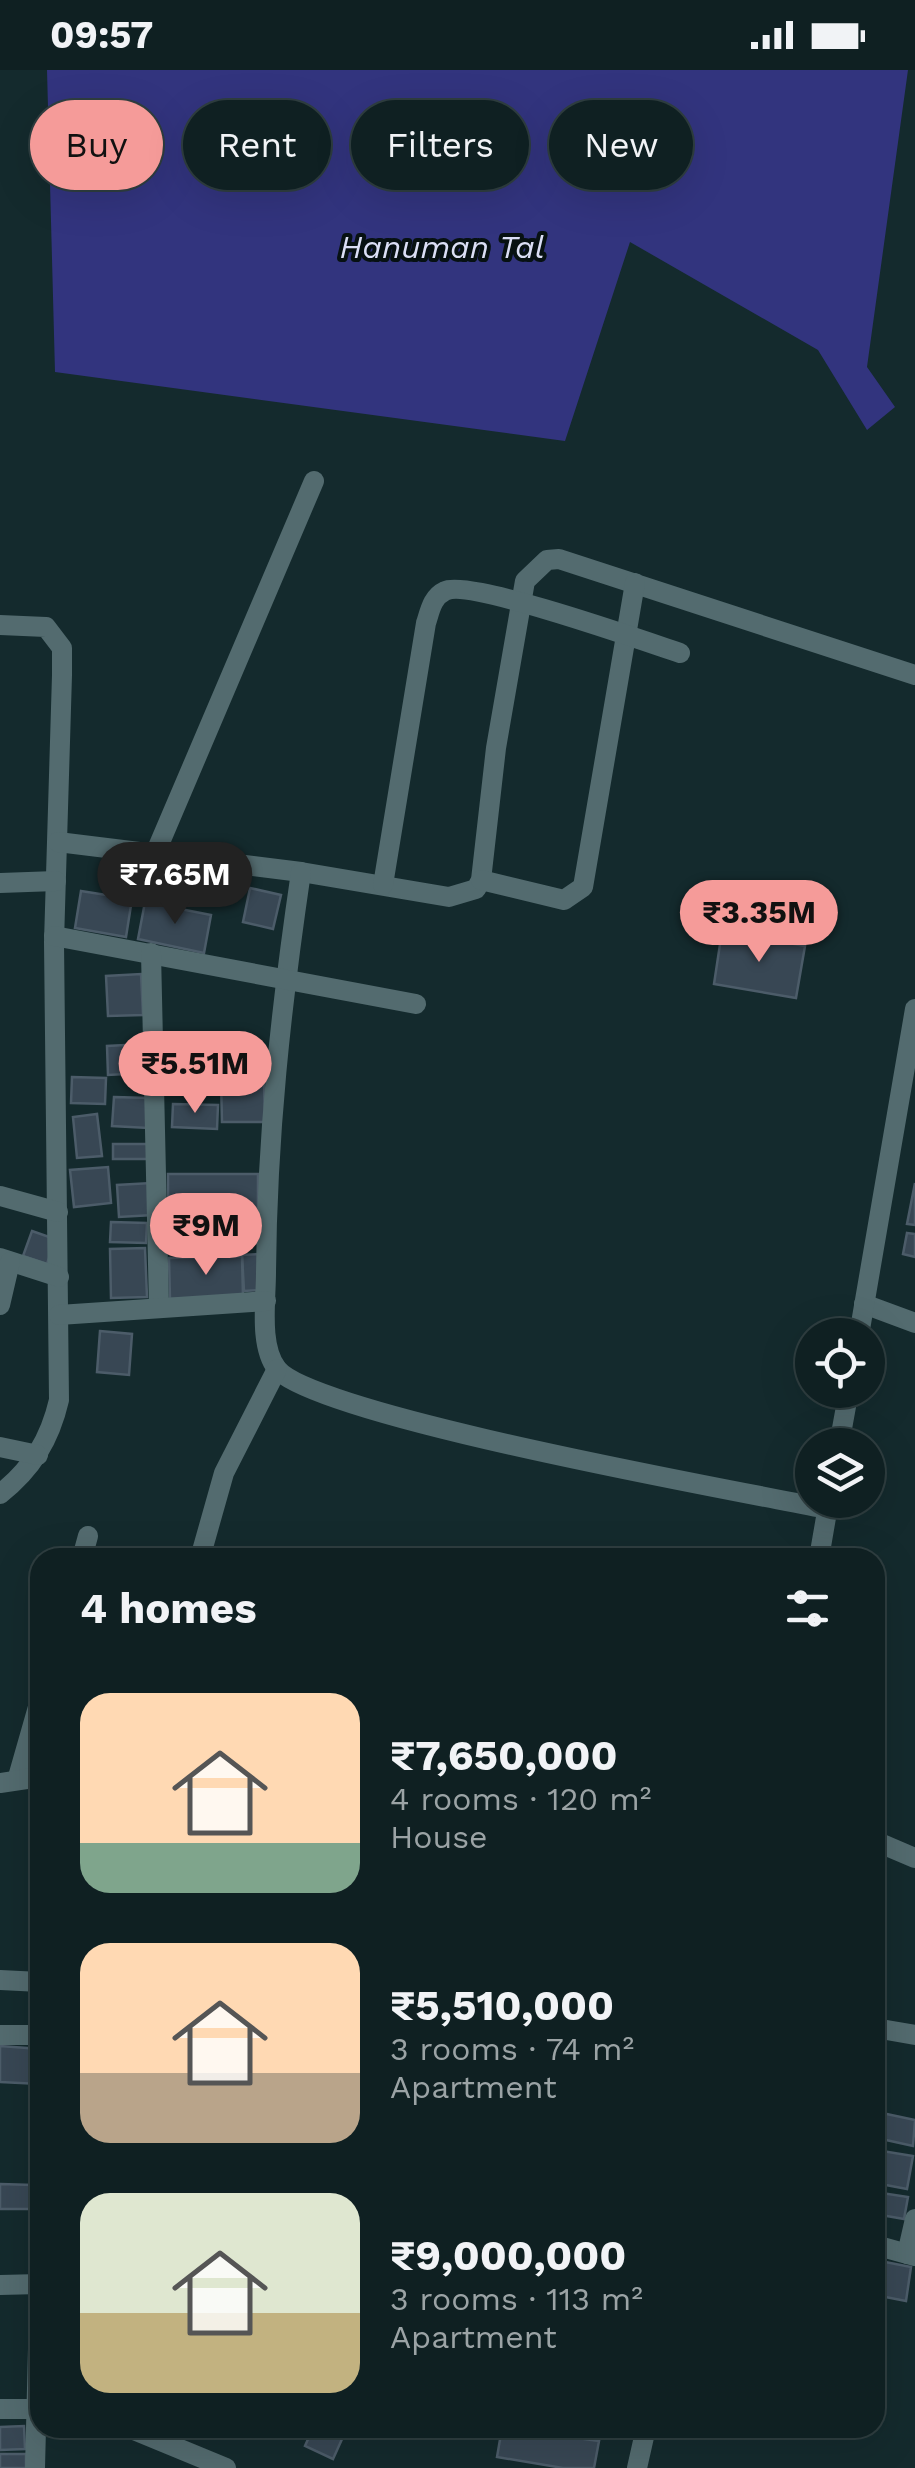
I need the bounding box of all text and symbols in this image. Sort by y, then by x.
text: 09:57 [50,13,153,57]
chip: Buy [30,100,163,190]
chip: Rent [183,100,331,190]
chip: Filters [351,100,529,190]
chip: New [549,100,693,190]
water label: Hanuman Tal [340,228,544,266]
pin: ₹7.65M [94,842,256,927]
text: ₹7.65M [119,855,231,893]
pin: ₹3.35M [678,880,840,965]
text: ₹3.35M [702,893,816,931]
pin: ₹5.51M [114,1031,276,1116]
text: ₹5.51M [141,1044,249,1082]
pin: ₹9M [158,1193,254,1278]
text: ₹9M [172,1206,240,1244]
map controls [795,1318,885,1518]
button: locate [795,1318,885,1408]
button: layers [795,1428,885,1518]
icon: filters [780,1581,835,1636]
text: 4 homes [80,1584,257,1633]
text: ₹7,650,000 [390,1731,618,1780]
icon: home [160,1733,280,1853]
text: 4 rooms · 120 m² [390,1780,651,1818]
text: House [390,1818,488,1856]
text: ₹5,510,000 [390,1981,614,2030]
icon: home [160,1983,280,2103]
text: 3 rooms · 74 m² [390,2030,634,2068]
text: Apartment [390,2068,557,2106]
text: ₹9,000,000 [390,2231,626,2280]
icon: home [160,2233,280,2353]
text: 3 rooms · 113 m² [390,2280,643,2318]
text: Apartment [390,2318,557,2356]

